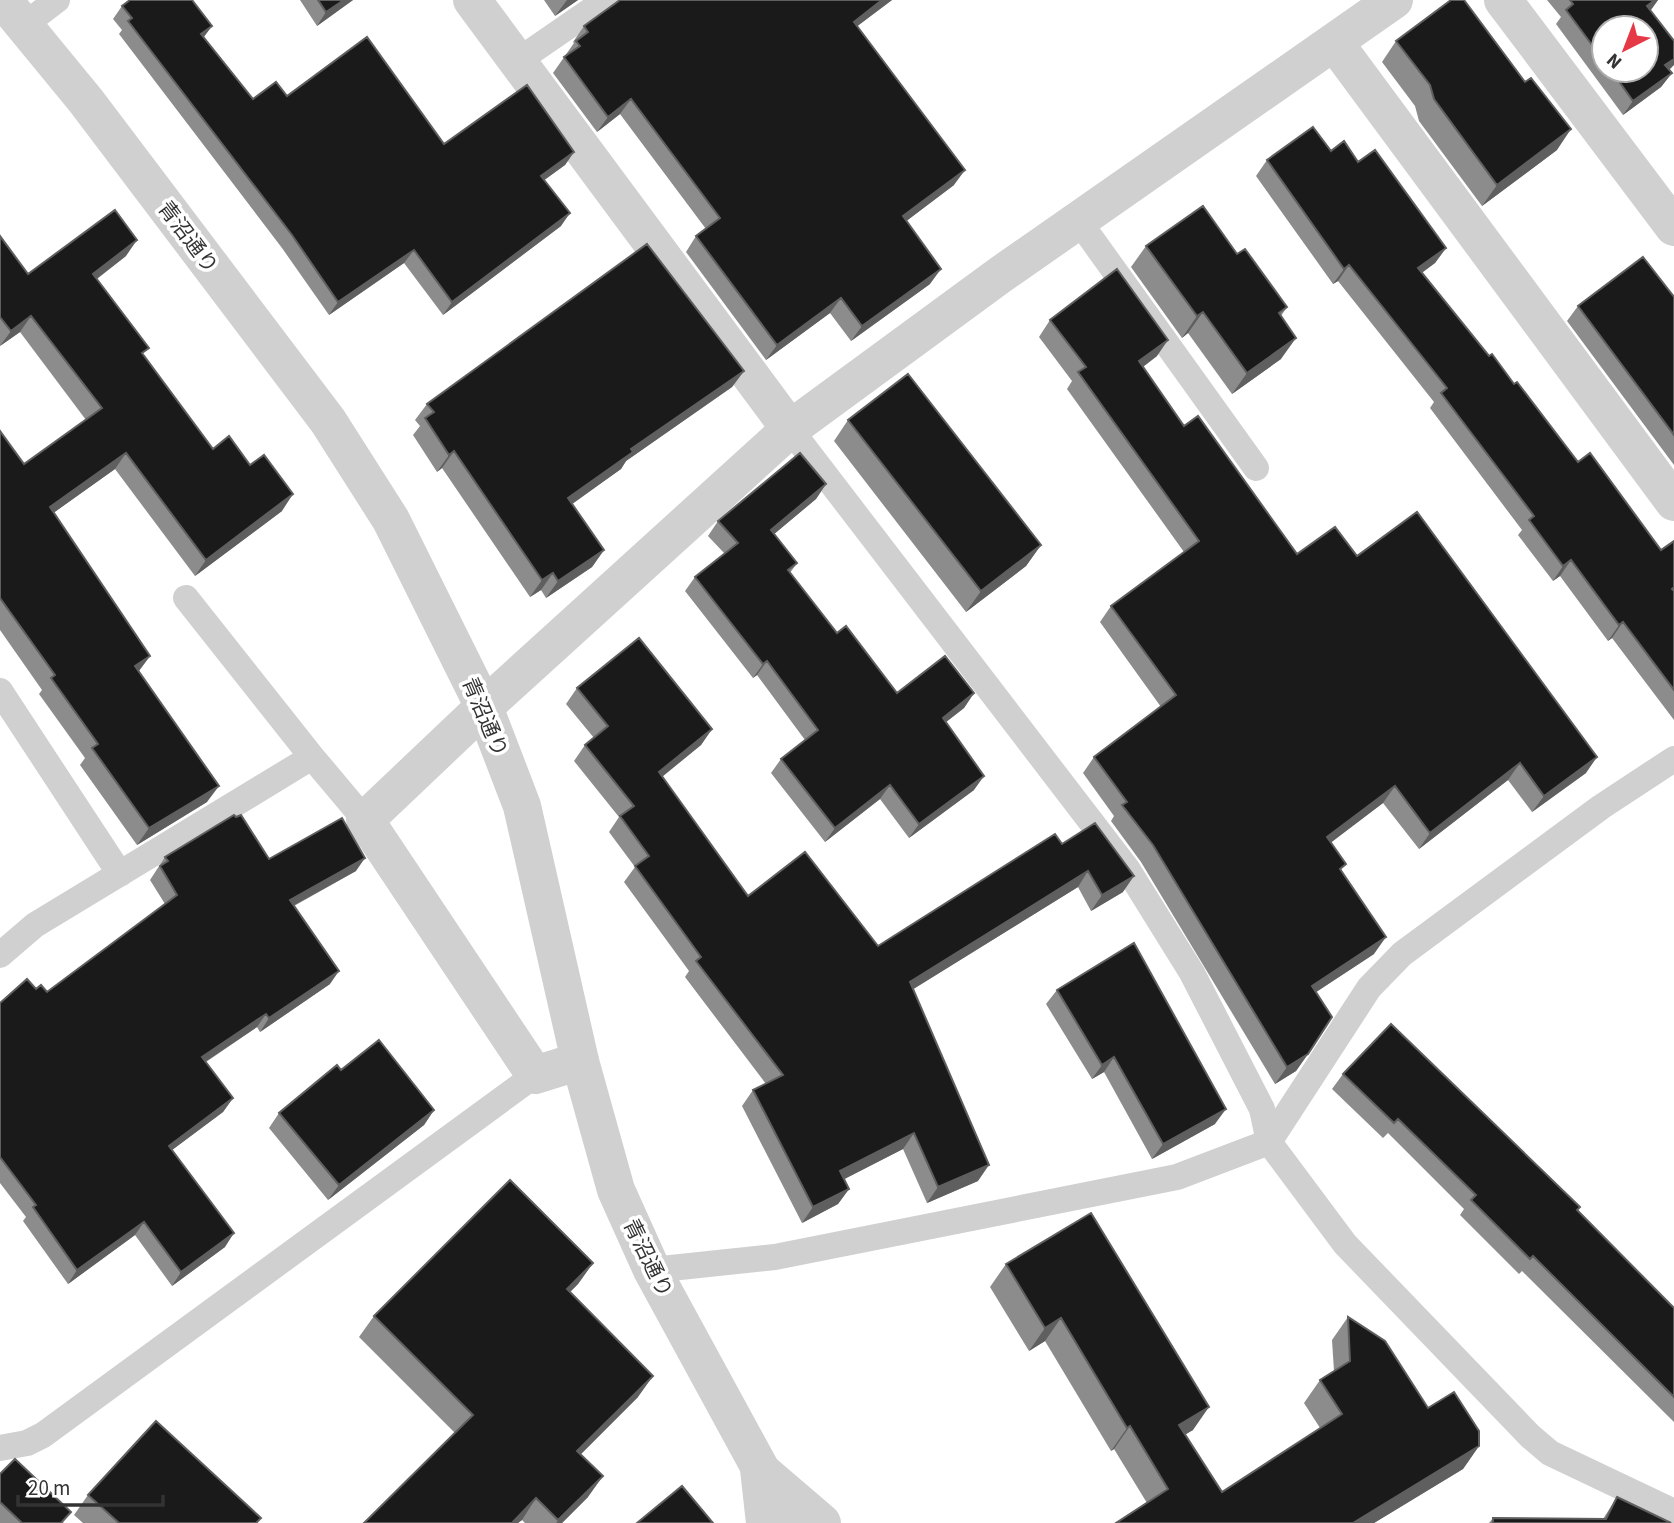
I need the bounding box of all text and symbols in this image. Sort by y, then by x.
north arrow [1590,14,1660,84]
text: N [1601,46,1628,75]
street label: 青沼通り [151,194,225,280]
street label: 青沼通り [455,672,515,762]
street label: 青沼通り [616,1214,680,1302]
scale bar [18,1464,163,1508]
text: 20 m [28,1473,70,1503]

